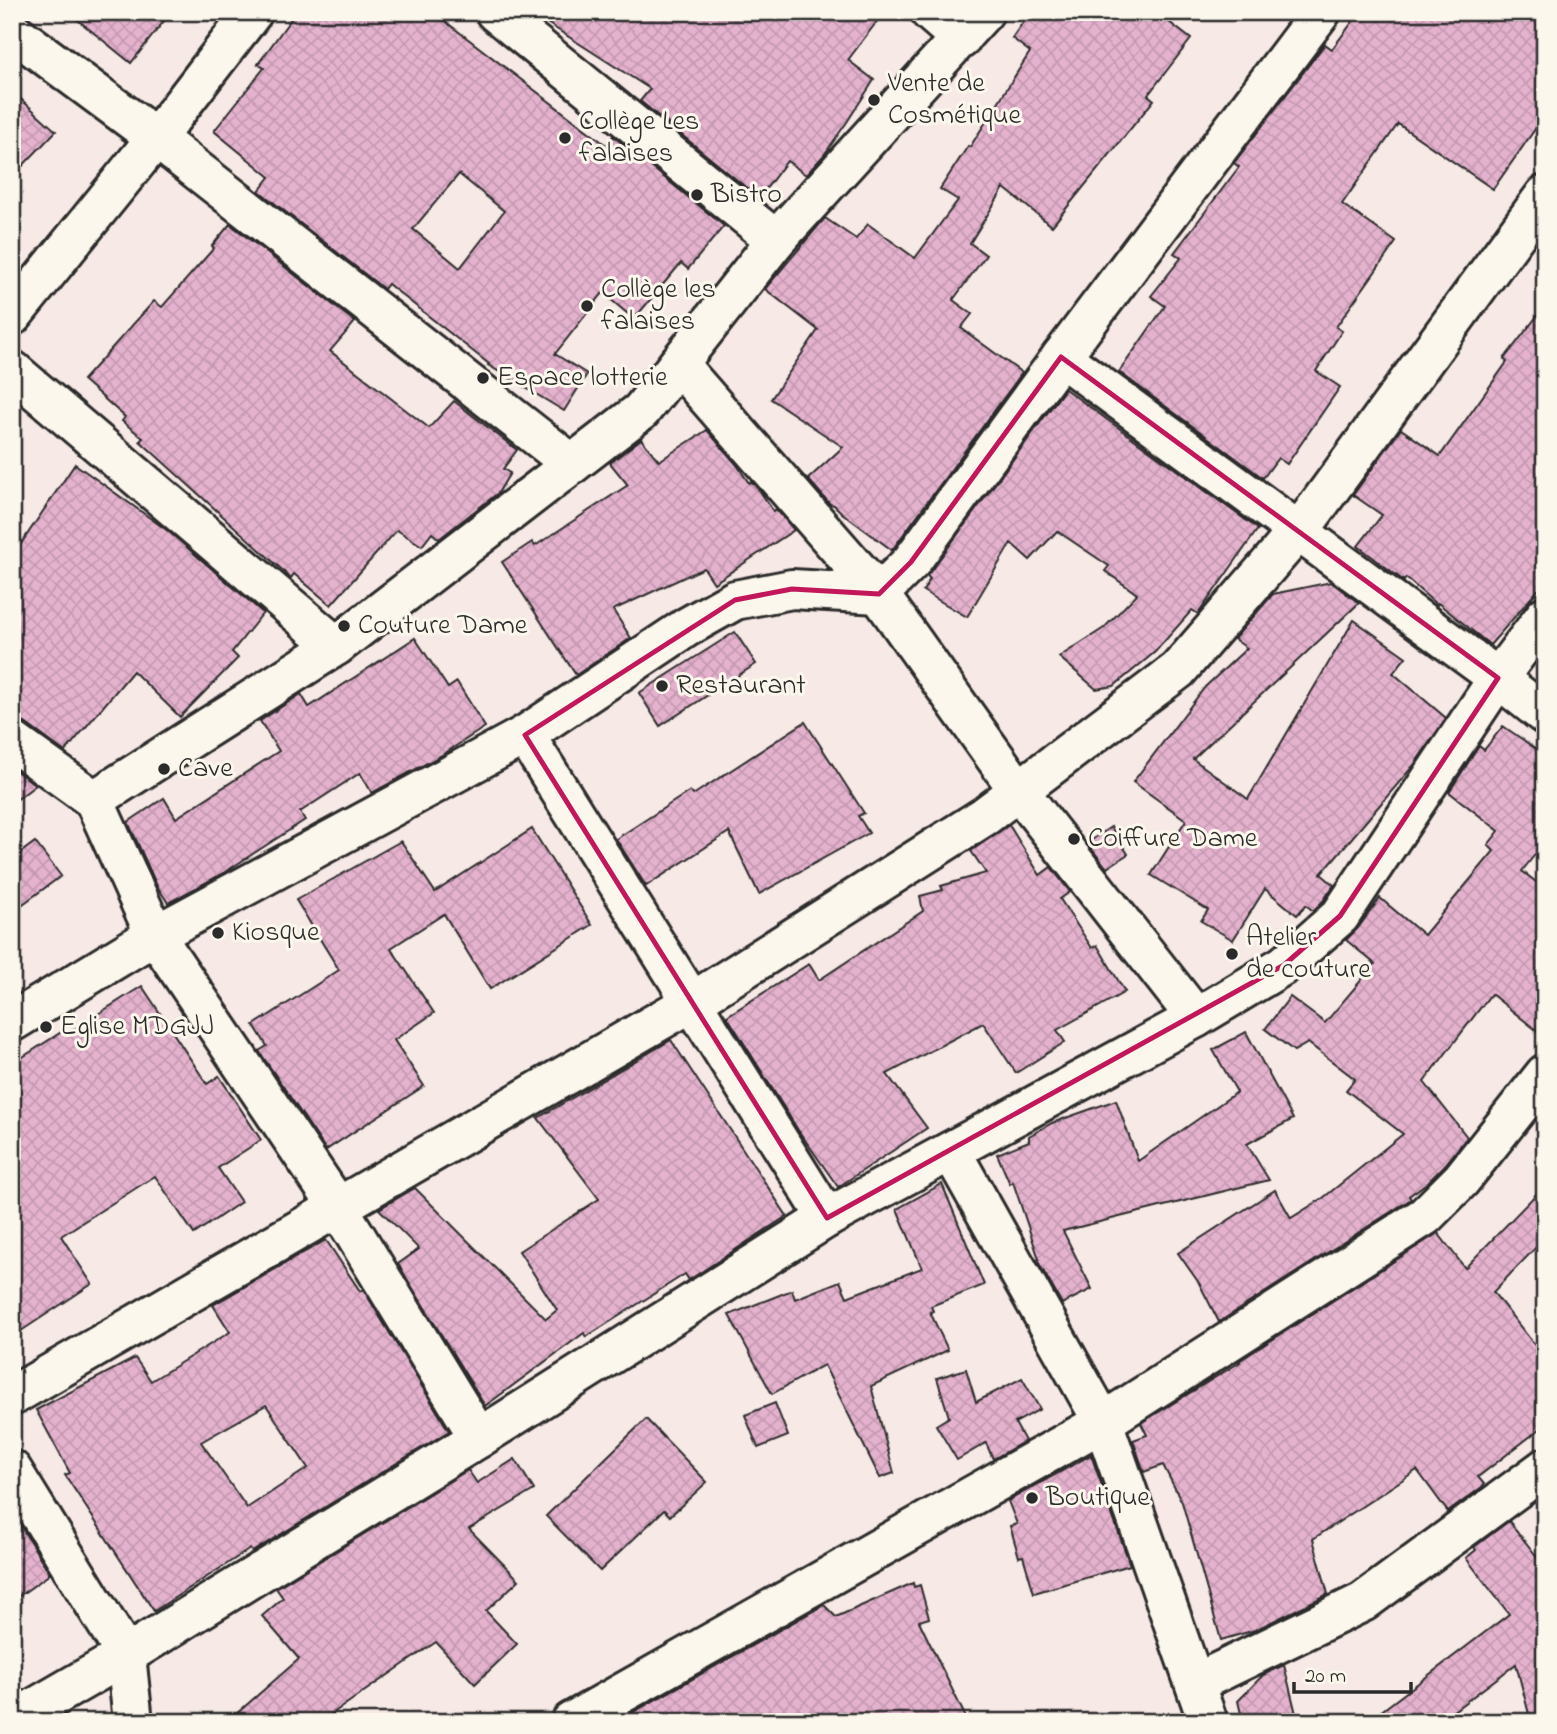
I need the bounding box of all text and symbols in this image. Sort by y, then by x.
place label: Vente de Cosmétique [887,64,1021,137]
marker: Vente de Cosmétique [866,92,882,108]
place label: Collège Les falaises [579,102,699,175]
marker: Collège Les falaises [557,130,573,146]
place label: Bistro [710,175,782,216]
marker: Bistro [689,187,705,203]
place label: Collège les falaises [601,270,716,343]
marker: Collège les falaises [579,298,595,314]
place label: Espace lotterie [497,358,668,399]
marker: Espace lotterie [475,370,491,386]
place label: Couture Dame [358,606,528,647]
marker: Couture Dame [336,618,352,634]
place label: Restaurant [676,666,806,707]
marker: Restaurant [654,678,670,694]
place label: Cave [178,749,233,790]
marker: Cave [156,761,172,777]
place label: Coiffure Dame [1088,819,1258,860]
marker: Coiffure Dame [1066,831,1082,847]
place label: Kiosque [232,913,320,954]
place label: Atelier de couture [1246,918,1371,991]
marker: Kiosque [210,925,226,941]
marker: Atelier de couture [1224,946,1240,962]
place label: Eglise MDGJJ [60,1007,214,1048]
marker: Eglise MDGJJ [38,1019,54,1035]
place label: Boutique [1045,1478,1150,1519]
marker: Boutique [1024,1490,1040,1506]
scale bar [1294,1650,1412,1694]
text: 20 m [1305,1662,1346,1692]

